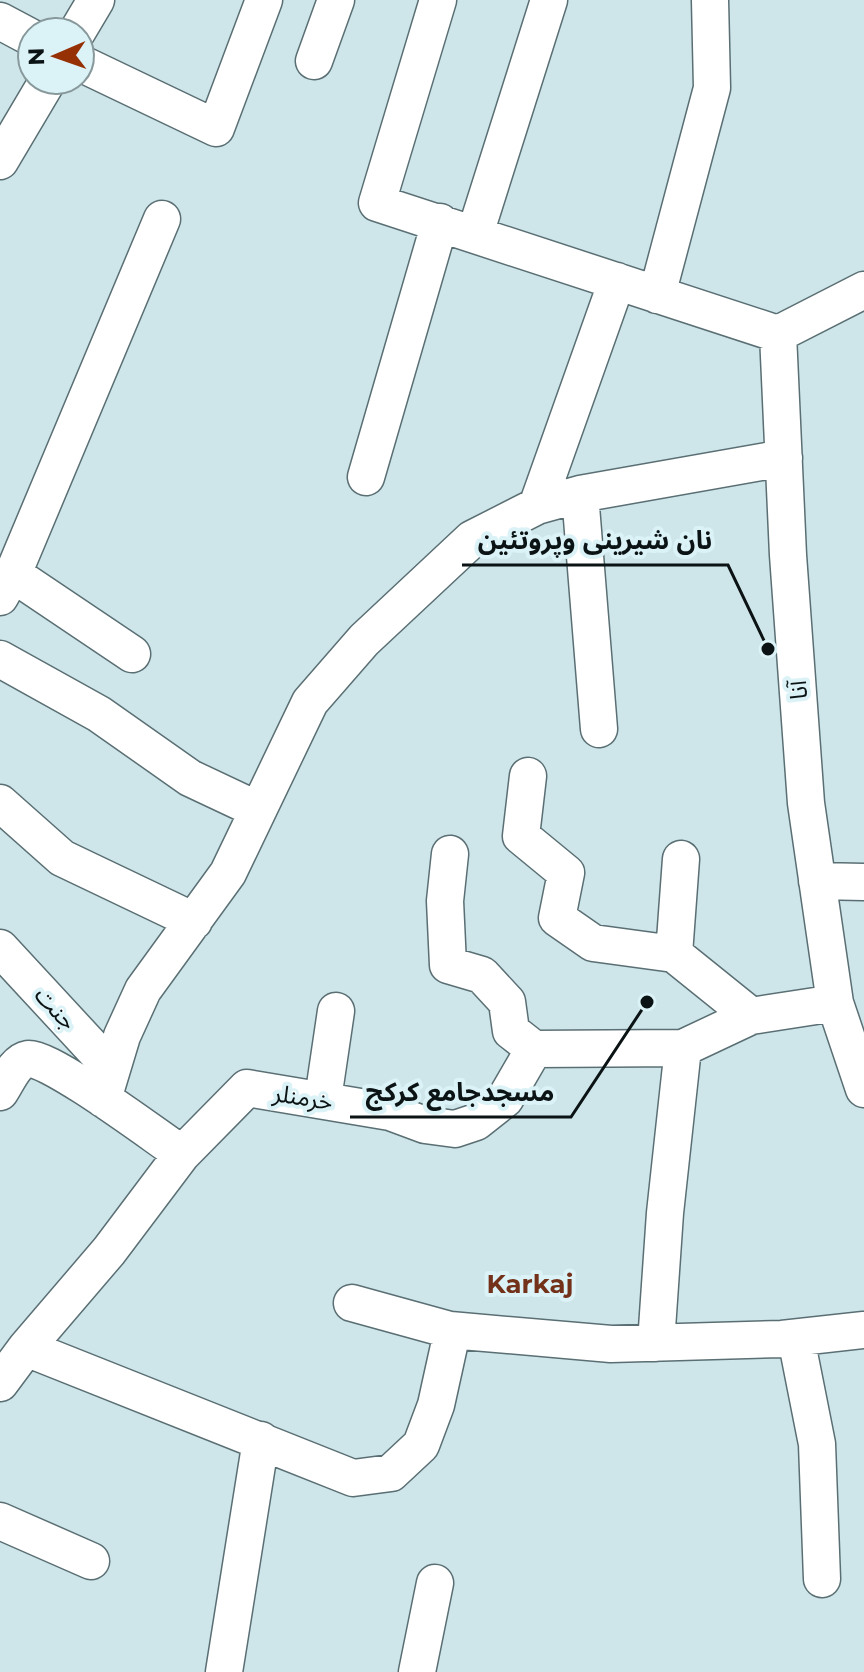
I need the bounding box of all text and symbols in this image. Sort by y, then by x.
north arrow [16,16,96,96]
text: N [23,47,50,66]
callout: نان شیرینی وپروتئین [462,515,728,565]
text: نان شیرینی وپروتئین [478,524,712,558]
street label: آنا [783,678,813,701]
street label: جنت [29,980,83,1036]
callout: مسجدجامع کرکج [350,1067,571,1117]
text: مسجدجامع کرکج [366,1076,554,1111]
street label: خرمنلر [270,1078,335,1116]
district label: Karkaj [487,1268,573,1300]

